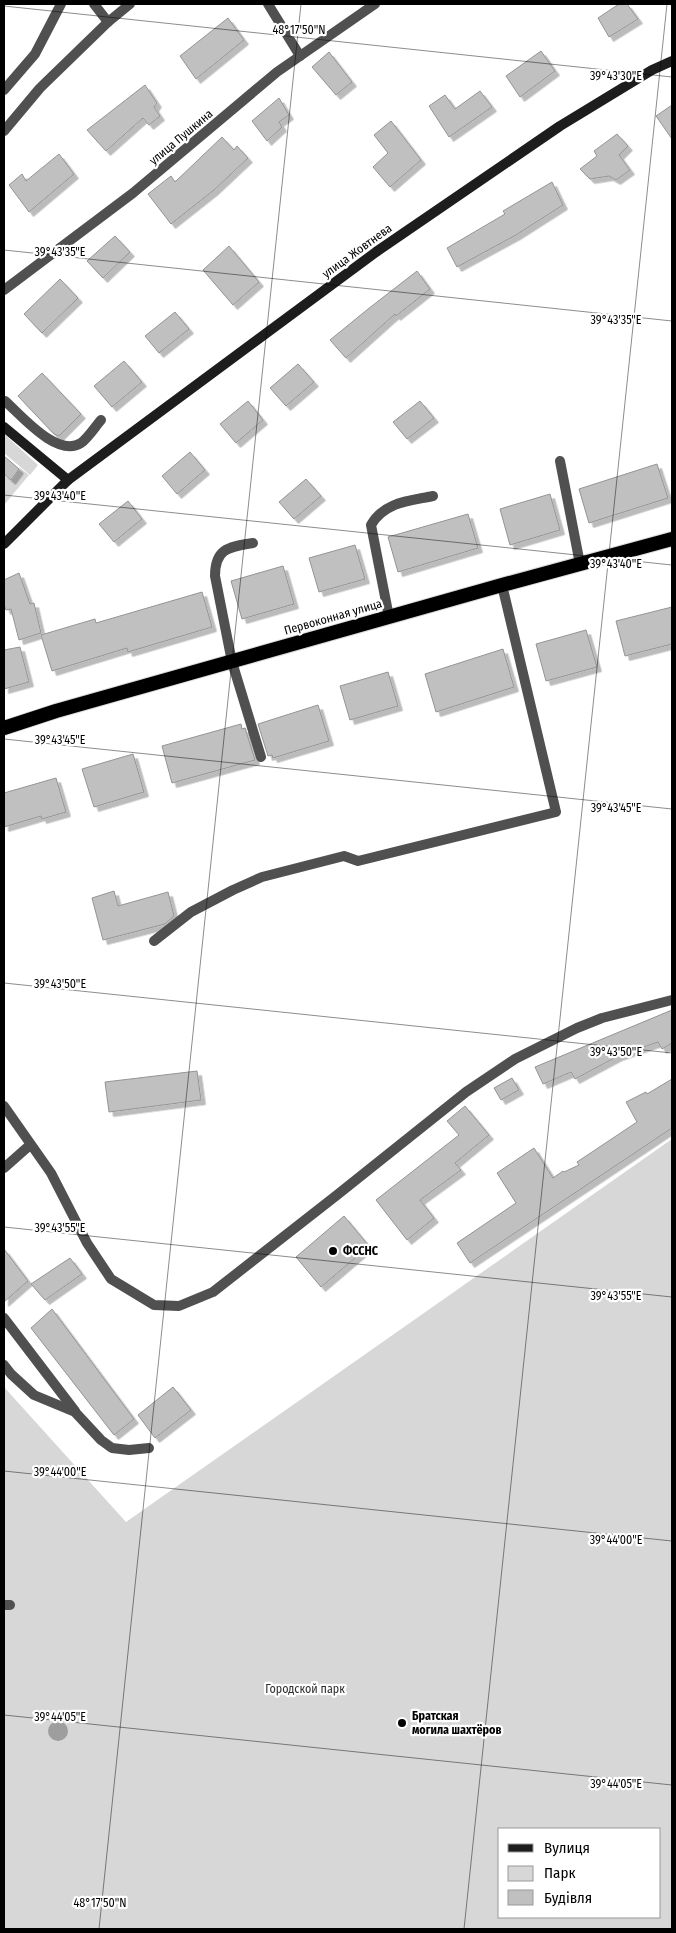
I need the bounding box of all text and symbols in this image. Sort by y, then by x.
text: 48°17'50"N [273,23,325,37]
text: 39°43'30"E [590,69,642,83]
street label: улица Пушкина [146,106,216,168]
street label: улица Жовтнева [319,221,395,281]
text: 39°43'35"E [35,245,86,259]
text: 39°43'35"E [591,313,642,327]
text: 39°43'40"E [34,489,86,503]
text: 39°43'40"E [590,557,642,571]
street label: Первоконная улица [282,596,384,638]
text: 39°43'45"E [35,733,86,747]
text: 39°43'45"E [591,801,642,815]
text: 39°43'50"E [34,977,86,991]
text: 39°43'50"E [590,1045,642,1059]
text: 39°43'55"E [35,1221,86,1235]
place label: ФССНС [343,1244,379,1258]
marker: ФССНС [327,1245,339,1257]
text: 39°43'55"E [591,1289,642,1303]
text: 39°44'00"E [34,1465,87,1479]
text: 39°44'00"E [590,1533,643,1547]
park label: Городской парк [265,1682,345,1696]
place label: Братская могила шахтёров [412,1709,502,1737]
text: 39°44'05"E [34,1710,86,1724]
marker: Братская могила шахтёров [396,1717,408,1729]
text: 39°44'05"E [590,1777,642,1791]
legend [498,1828,661,1918]
text: Вулиця [544,1839,590,1857]
text: Парк [544,1864,575,1882]
text: Будівля [544,1889,592,1907]
text: 48°17'50"N [74,1896,126,1910]

